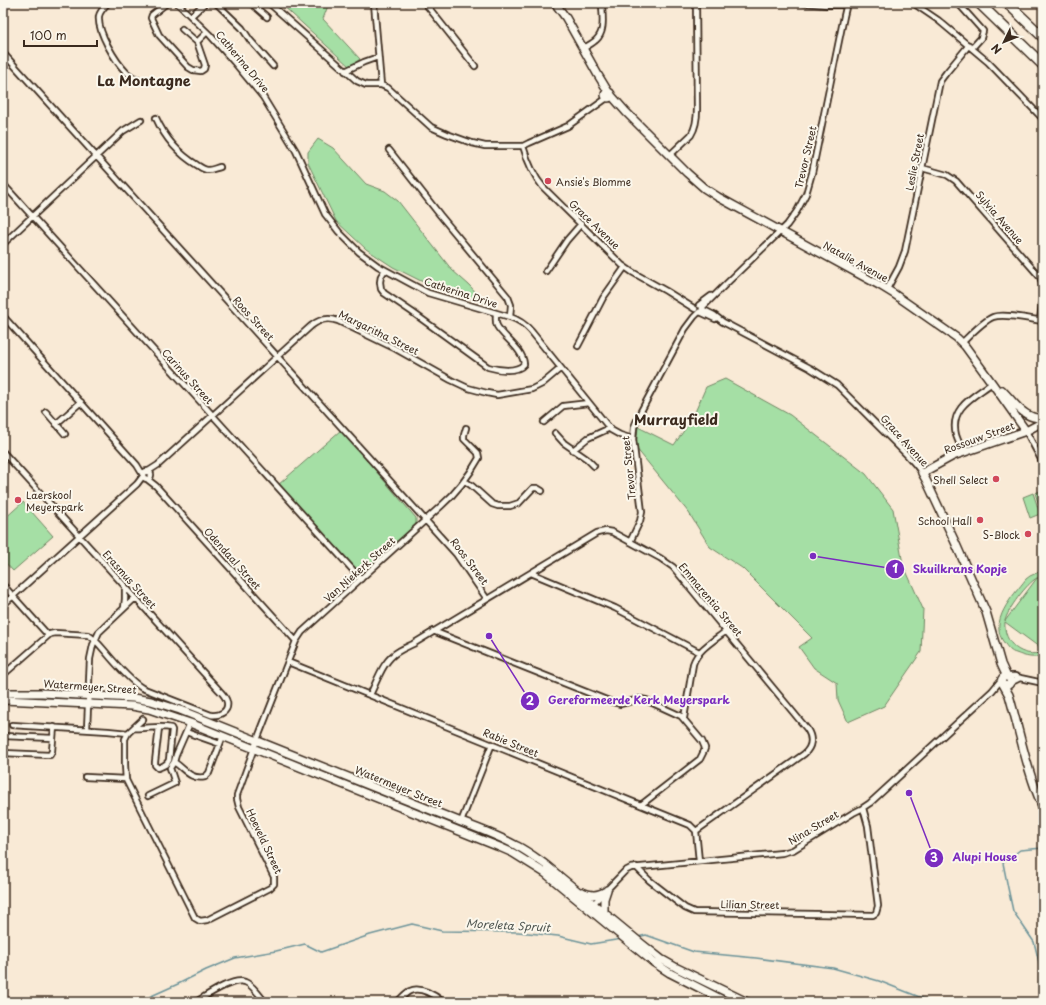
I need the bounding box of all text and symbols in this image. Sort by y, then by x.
scale bar [24,22,97,48]
north arrow [984,22,1024,62]
text: 100 m [30,26,67,44]
street label: Catherina Drive [213,27,273,95]
text: N [987,40,1006,58]
district label: La Montagne [97,70,191,91]
street label: Trevor Street [791,124,819,190]
street label: Leslie Street [901,132,927,192]
place label: Ansie's Blomme [556,174,631,189]
marker: Ansie's Blomme [543,176,553,186]
street label: Sylvia Avenue [973,187,1028,247]
street label: Grace Avenue [566,196,624,253]
street label: Natalie Avenue [821,237,892,285]
street label: Catherina Drive [422,273,500,311]
street label: Roos Street [230,292,278,344]
street label: Margaritha Street [336,306,422,358]
street label: Carinus Street [159,345,217,407]
district label: Murrayfield [634,409,718,430]
street label: Grace Avenue [878,411,933,470]
street label: Rossouw Street [942,417,1016,457]
street label: Trevor Street [617,435,639,501]
place label: Shell Select [933,472,988,487]
marker: Shell Select [991,474,1001,484]
place label: Laerskool Meyerspark [26,487,84,514]
marker: Laerskool Meyerspark [13,495,23,505]
place label: School Hall [918,513,972,528]
marker: School Hall [975,515,985,525]
street label: Odendaal Street [201,524,265,592]
place label: S-Block [983,527,1020,542]
marker: S-Block [1023,529,1033,539]
street label: Van Niekerk Street [320,533,398,605]
street label: Roos Street [447,534,493,588]
street label: Erasmus Street [100,547,160,611]
callout: Skuilkrans Kopje [885,558,1014,581]
street label: Emmarentia Street [676,559,746,639]
text: 1 [892,559,898,577]
text: Skuilkrans Kopje [913,560,1007,577]
street label: Watermeyer Street [43,675,137,697]
callout: Gereformeerde Kerk Meyerspark [520,689,738,712]
text: 2 [526,691,535,709]
text: Gereformeerde Kerk Meyerspark [548,691,731,708]
street label: Rabie Street [481,724,541,760]
street label: Watermeyer Street [353,762,445,810]
street label: Hoeveld Street [243,806,287,876]
street label: Nina Street [785,806,841,848]
callout: Alupi House [924,846,1025,869]
text: 3 [930,848,938,866]
text: Alupi House [952,848,1017,865]
street label: Lilian Street [720,896,780,912]
water label: Moreleta Spruit [466,914,552,936]

